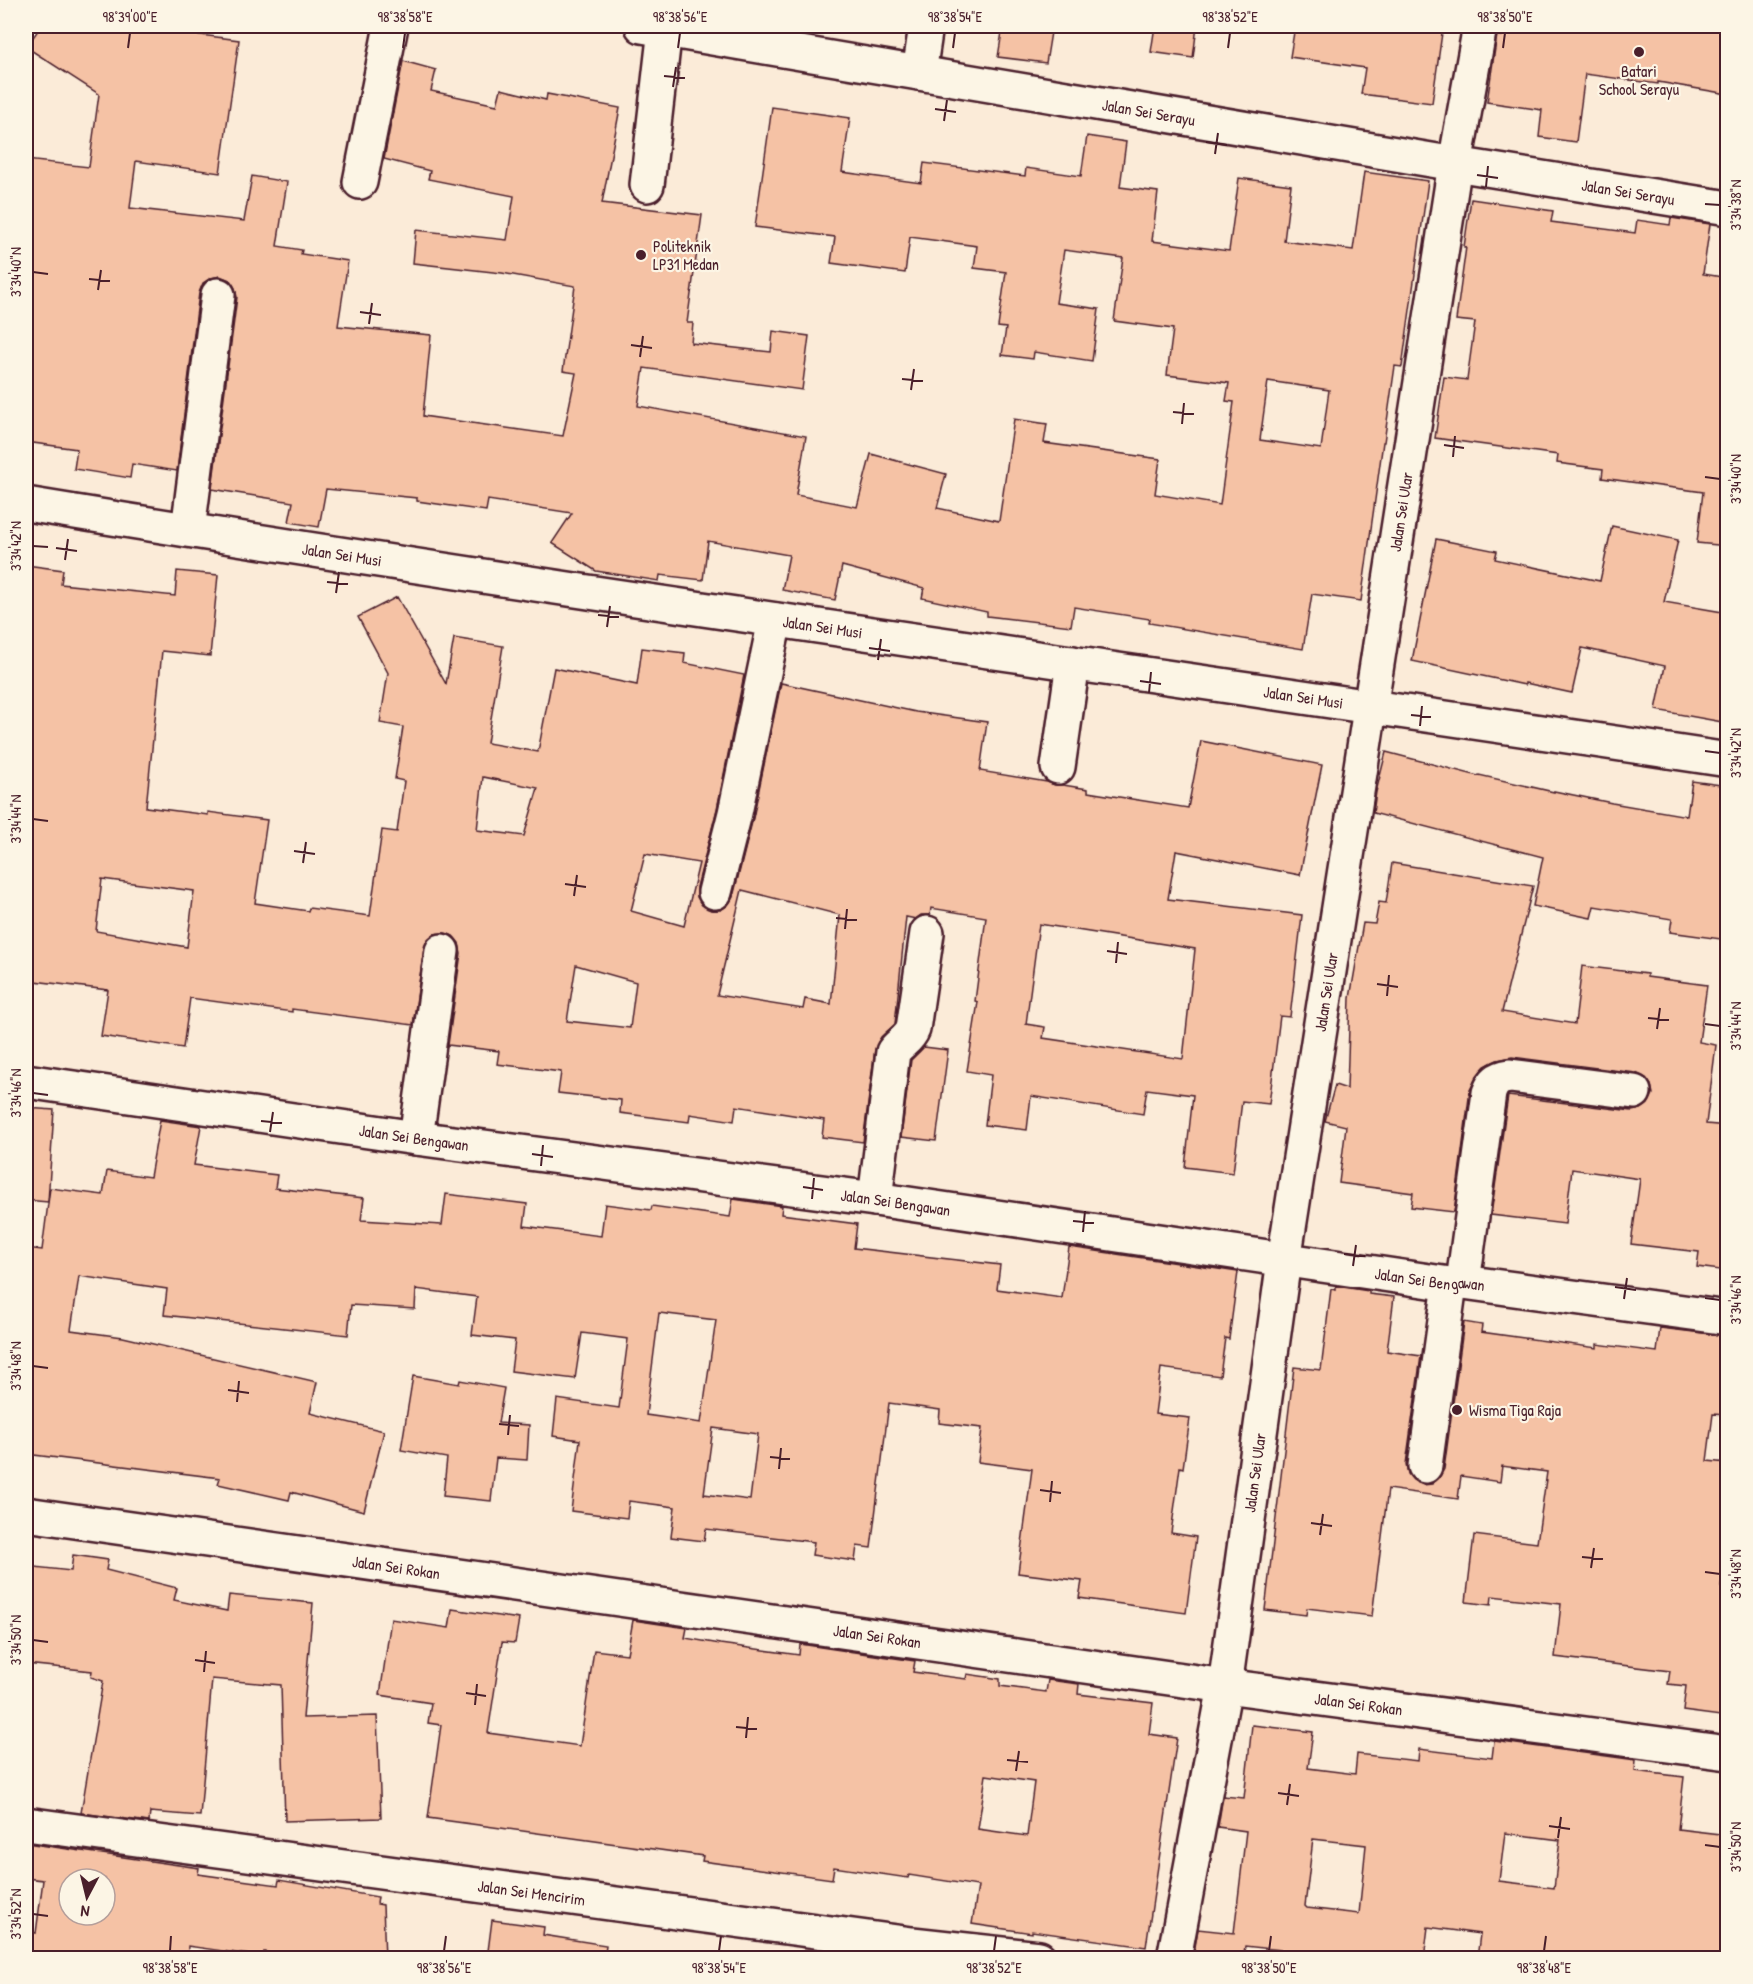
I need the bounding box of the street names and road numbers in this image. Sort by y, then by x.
street label: Jalan Sei Serayu [1101,93,1198,131]
street label: Jalan Sei Serayu [1580,174,1677,210]
street label: Jalan Sei Ular [1384,471,1418,553]
street label: Jalan Sei Musi [301,537,383,571]
street label: Jalan Sei Musi [781,610,864,643]
street label: Jalan Sei Musi [1262,680,1345,714]
street label: Jalan Sei Ular [1309,951,1343,1033]
street label: Jalan Sei Bengawan [357,1119,470,1156]
street label: Jalan Sei Bengawan [839,1184,952,1221]
street label: Jalan Sei Bengawan [1373,1262,1486,1296]
street label: Jalan Sei Ular [1238,1432,1271,1514]
street label: Jalan Sei Rokan [351,1550,442,1584]
street label: Jalan Sei Rokan [832,1619,923,1653]
street label: Jalan Sei Rokan [1313,1687,1404,1721]
street label: Jalan Sei Mencirim [476,1874,587,1911]

